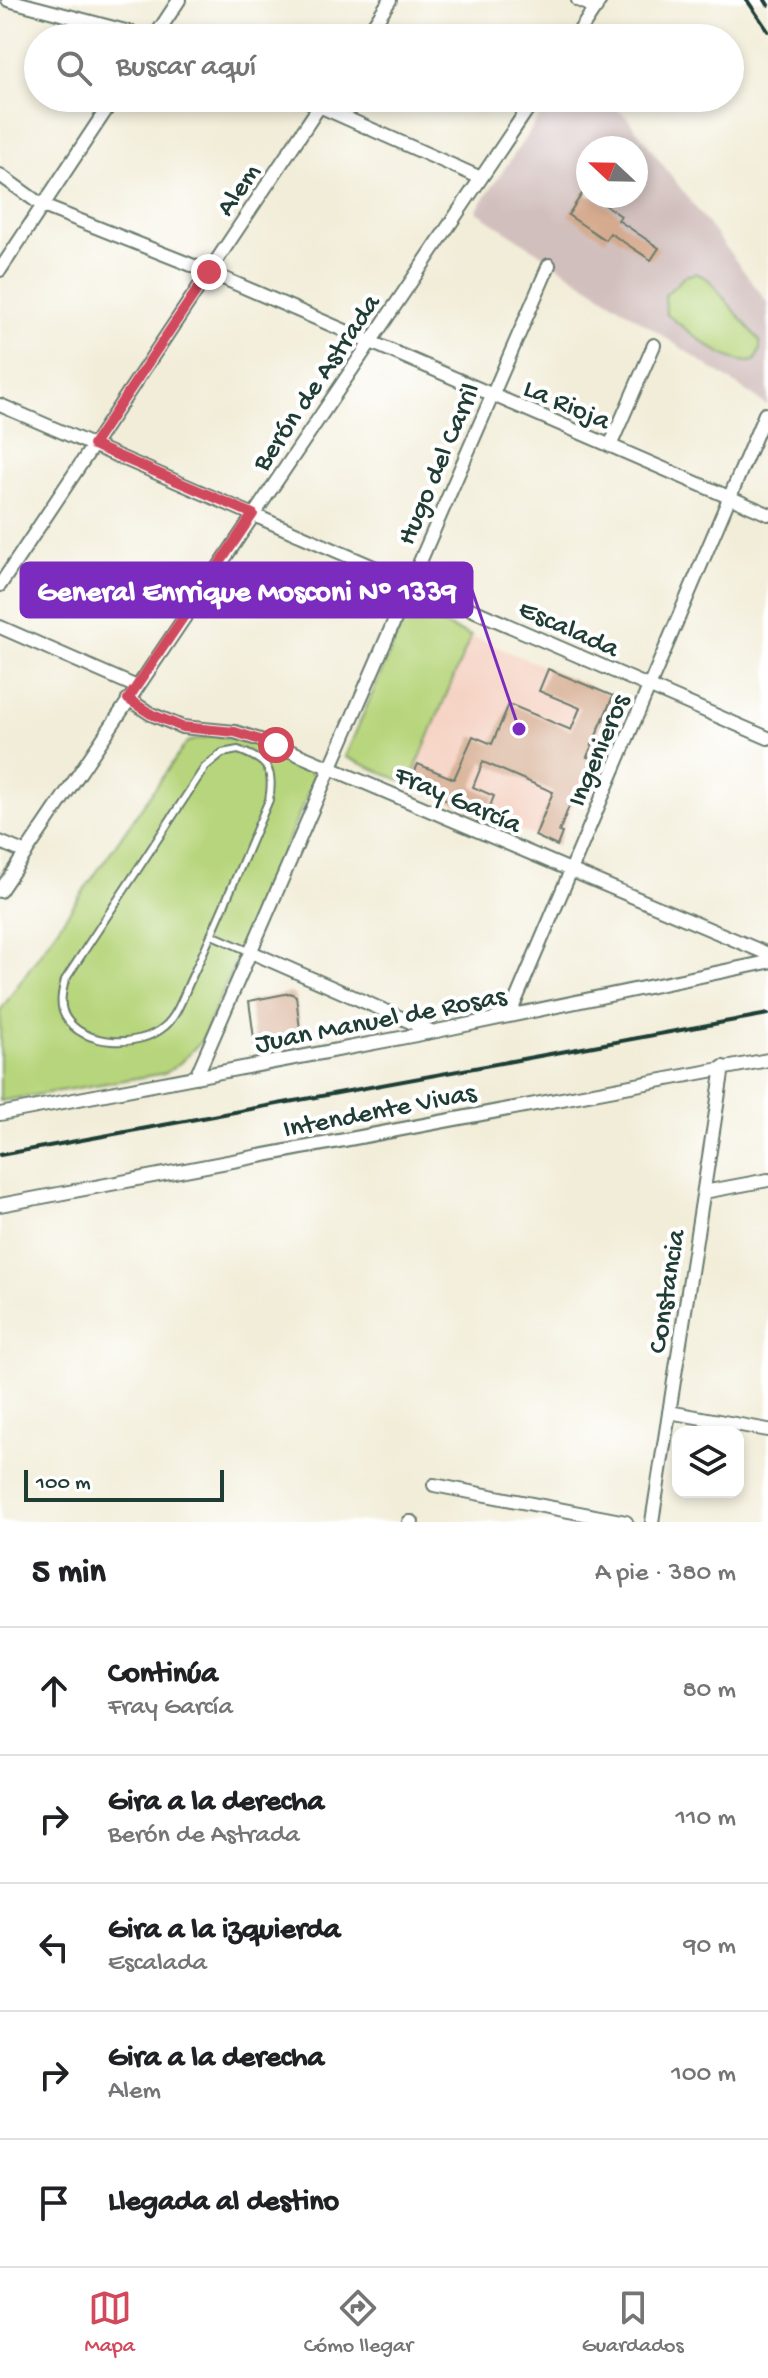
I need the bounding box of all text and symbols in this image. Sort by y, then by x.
search box [24,24,744,112]
icon: search [52,46,96,90]
text: Buscar aquí [116,51,256,86]
north arrow [576,136,648,208]
street label: Alem [210,158,269,223]
route end [191,254,227,290]
street label: Berón de Astrada [246,288,390,479]
street label: La Rioja [518,373,616,440]
street label: Hugo del Carril [391,379,489,551]
callout: General Enrrique Mosconi Nº 1339 [21,563,472,617]
text: General Enrrique Mosconi Nº 1339 [37,577,457,612]
street label: Escalada [513,593,625,667]
street label: Ingenieros [562,689,639,812]
route start [258,727,294,763]
street label: Fray García [388,759,527,843]
street label: Juan Manuel de Rosas [253,981,510,1062]
street label: Intendente Vivas [281,1077,480,1147]
street label: Constancia [642,1226,695,1356]
map controls [672,1426,744,1498]
button: layers [672,1426,744,1498]
scale bar [24,1466,224,1502]
text: 100 m [36,1471,91,1497]
text: 5 min [32,1554,106,1594]
text: A pie · 380 m [595,1559,736,1590]
text: Continúa [108,1658,218,1693]
icon: ahead [32,1669,76,1713]
text: 80 m [682,1676,736,1707]
text: Fray García [108,1693,233,1724]
text: Gira a la derecha [108,1786,324,1821]
icon: right [32,1797,76,1841]
text: 110 m [676,1804,736,1835]
text: Berón de Astrada [108,1821,300,1852]
text: Gira a la izquierda [108,1914,341,1949]
icon: left [32,1925,76,1969]
text: 90 m [684,1932,736,1963]
text: Escalada [108,1949,207,1980]
text: Gira a la derecha [108,2042,324,2077]
icon: right [32,2053,76,2097]
text: 100 m [671,2060,736,2091]
text: Alem [108,2077,161,2108]
icon: arrive [32,2181,76,2225]
text: Llegada al destino [108,2186,339,2221]
tab: Mapa [84,2286,135,2360]
tab: Cómo llegar [304,2286,413,2360]
tab: Guardados [582,2286,684,2360]

